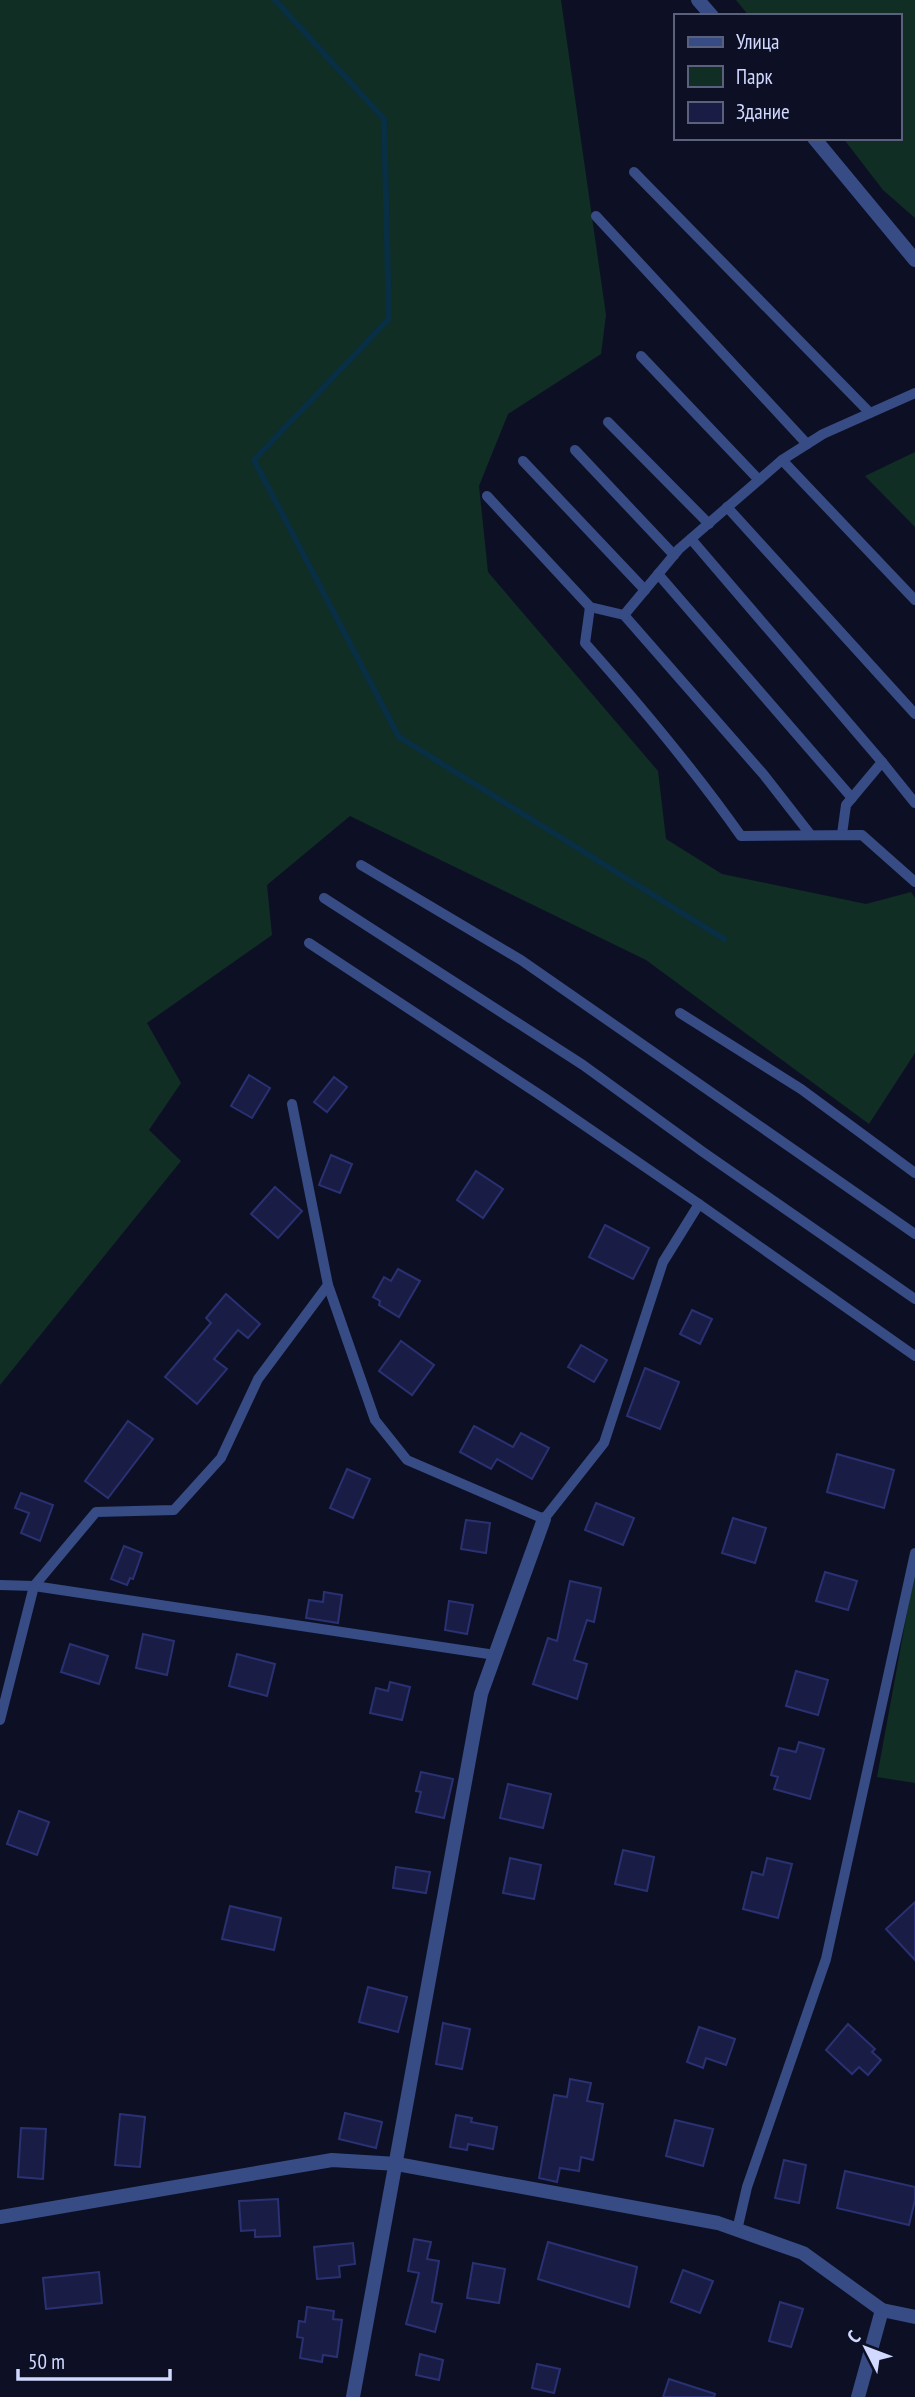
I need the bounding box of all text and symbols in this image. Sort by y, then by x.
legend [674,14,901,140]
text: Улица [736,28,779,55]
text: Парк [736,63,773,90]
text: Здание [736,98,790,125]
north arrow [831,2313,901,2383]
text: С [842,2325,865,2348]
scale bar [18,2338,170,2382]
text: 50 m [28,2348,65,2375]

